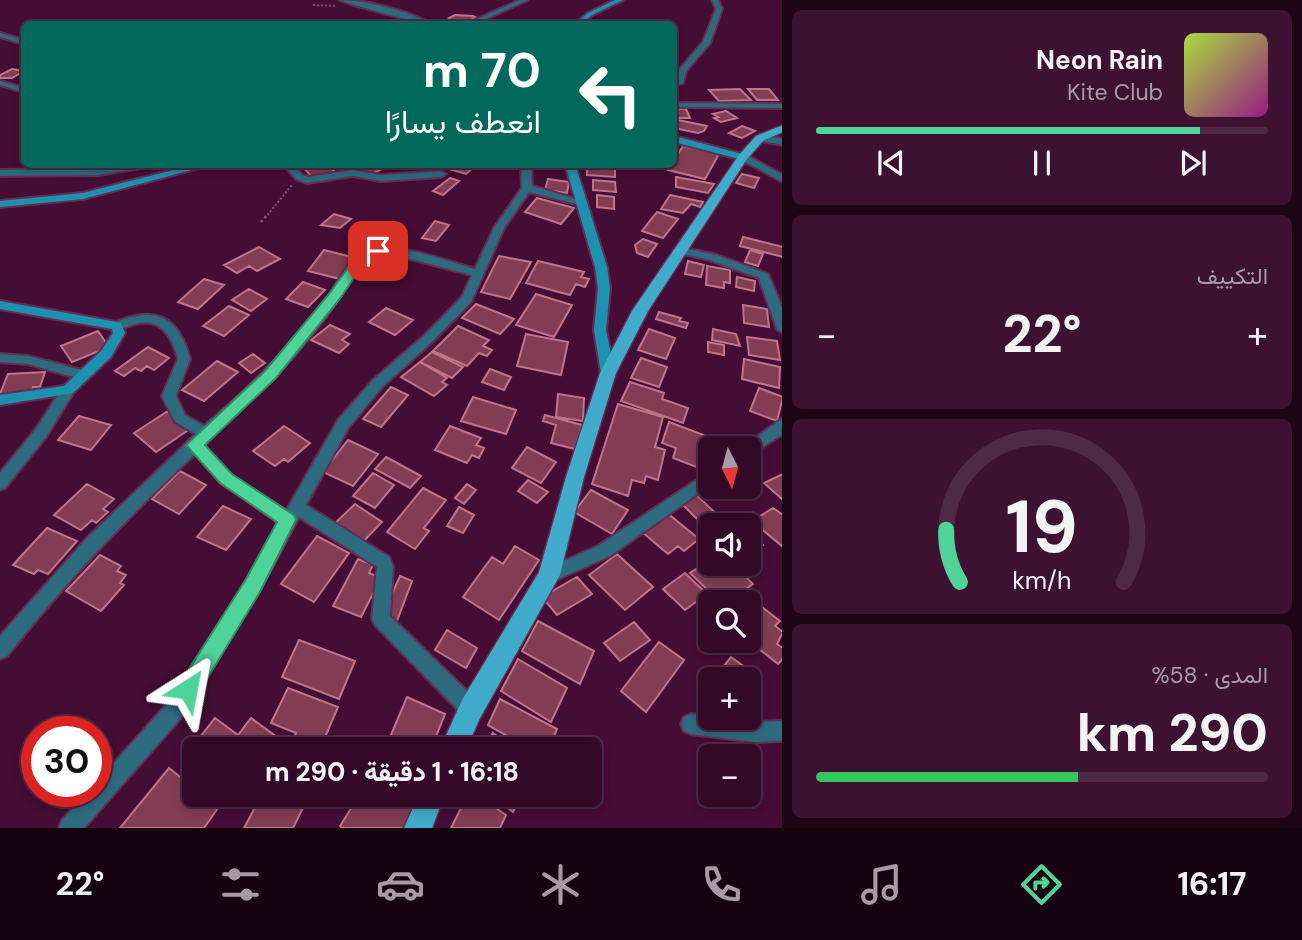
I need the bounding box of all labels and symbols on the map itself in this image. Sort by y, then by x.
pin [348,221,408,281]
north arrow [698,436,761,499]
position arrow [151,652,225,726]
speed limit sign: 30 [21,716,112,807]

